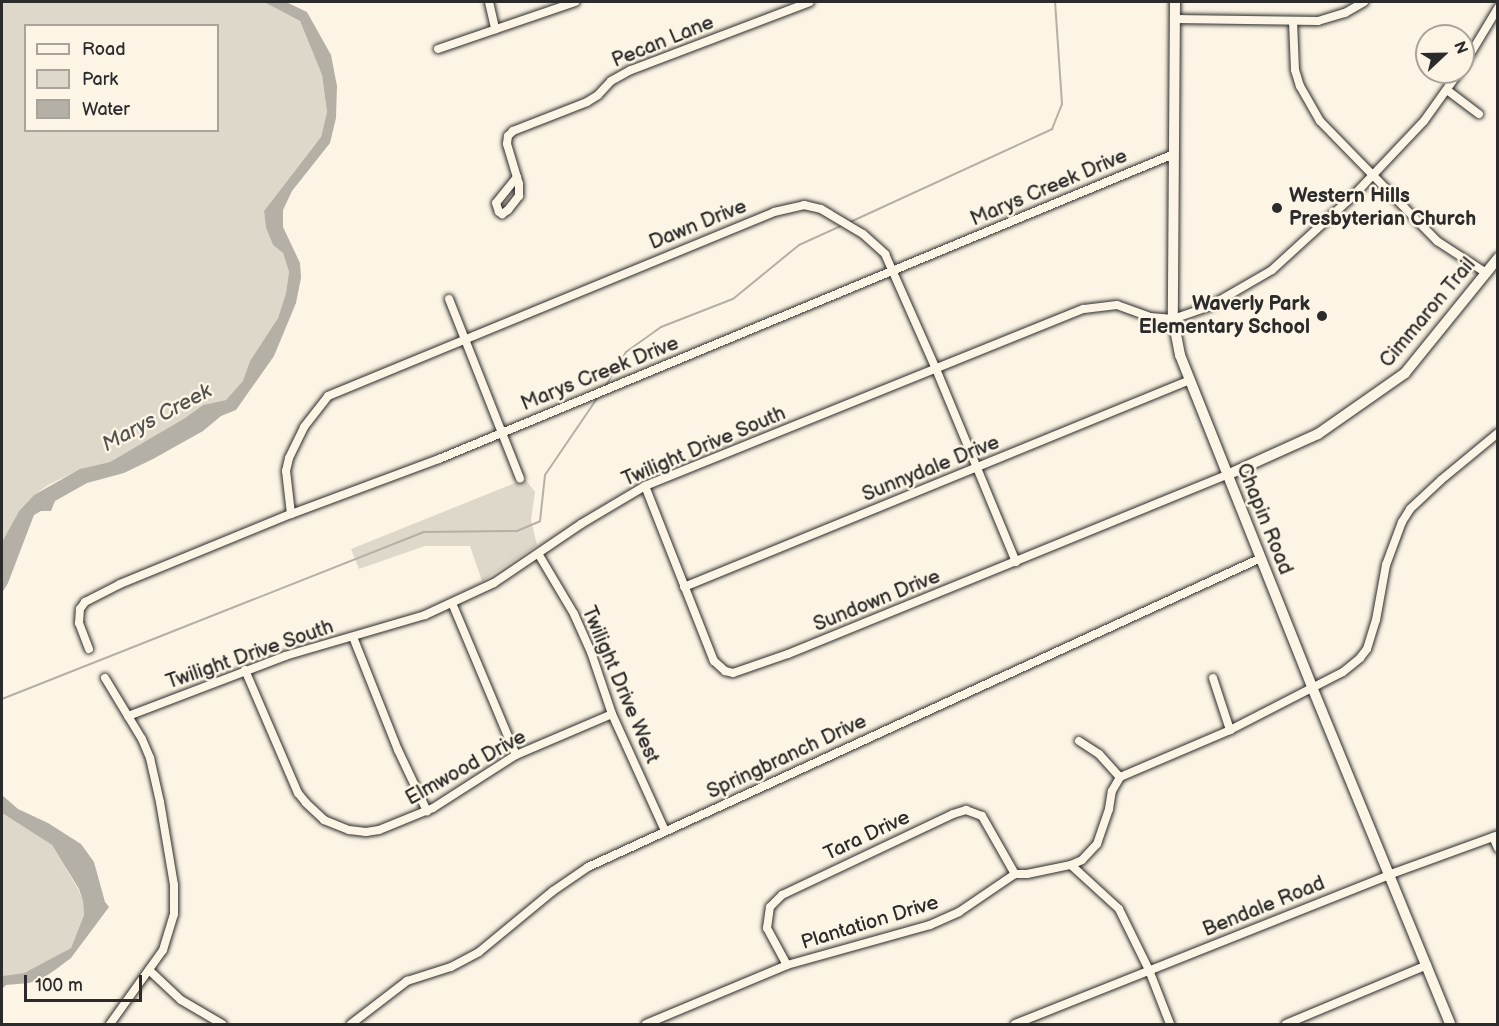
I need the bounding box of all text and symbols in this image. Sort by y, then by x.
street label: Pecan Lane [609,11,717,73]
legend [24,24,219,132]
north arrow [1415,24,1475,84]
text: Road [82,39,126,60]
text: N [1449,39,1471,57]
text: Park [82,69,118,90]
text: Water [82,99,130,120]
street label: Marys Creek Drive [967,144,1131,232]
place label: Western Hills Presbyterian Church [1289,184,1476,231]
street label: Dawn Drive [646,195,750,255]
marker: Western Hills Presbyterian Church [1270,201,1284,215]
street label: Cimmaron Trail [1375,253,1481,373]
place label: Waverly Park Elementary School [1138,292,1310,339]
marker: Waverly Park Elementary School [1315,309,1329,323]
street label: Marys Creek Drive [518,331,682,417]
water label: Marys Creek [98,378,216,458]
street label: Twilight Drive South [618,402,790,492]
street label: Sunnydale Drive [859,431,1003,507]
street label: Chapin Road [1231,460,1297,578]
street label: Sundown Drive [810,565,944,637]
street label: Twilight Drive West [576,603,664,767]
street label: Twilight Drive South [163,615,337,695]
street label: Springbranch Drive [703,710,871,804]
street label: Elmwood Drive [402,725,530,811]
street label: Tara Drive [820,806,914,866]
street label: Bendale Road [1199,872,1329,942]
street label: Plantation Drive [798,891,942,955]
scale bar [27,963,146,1001]
text: 100 m [35,975,83,996]

